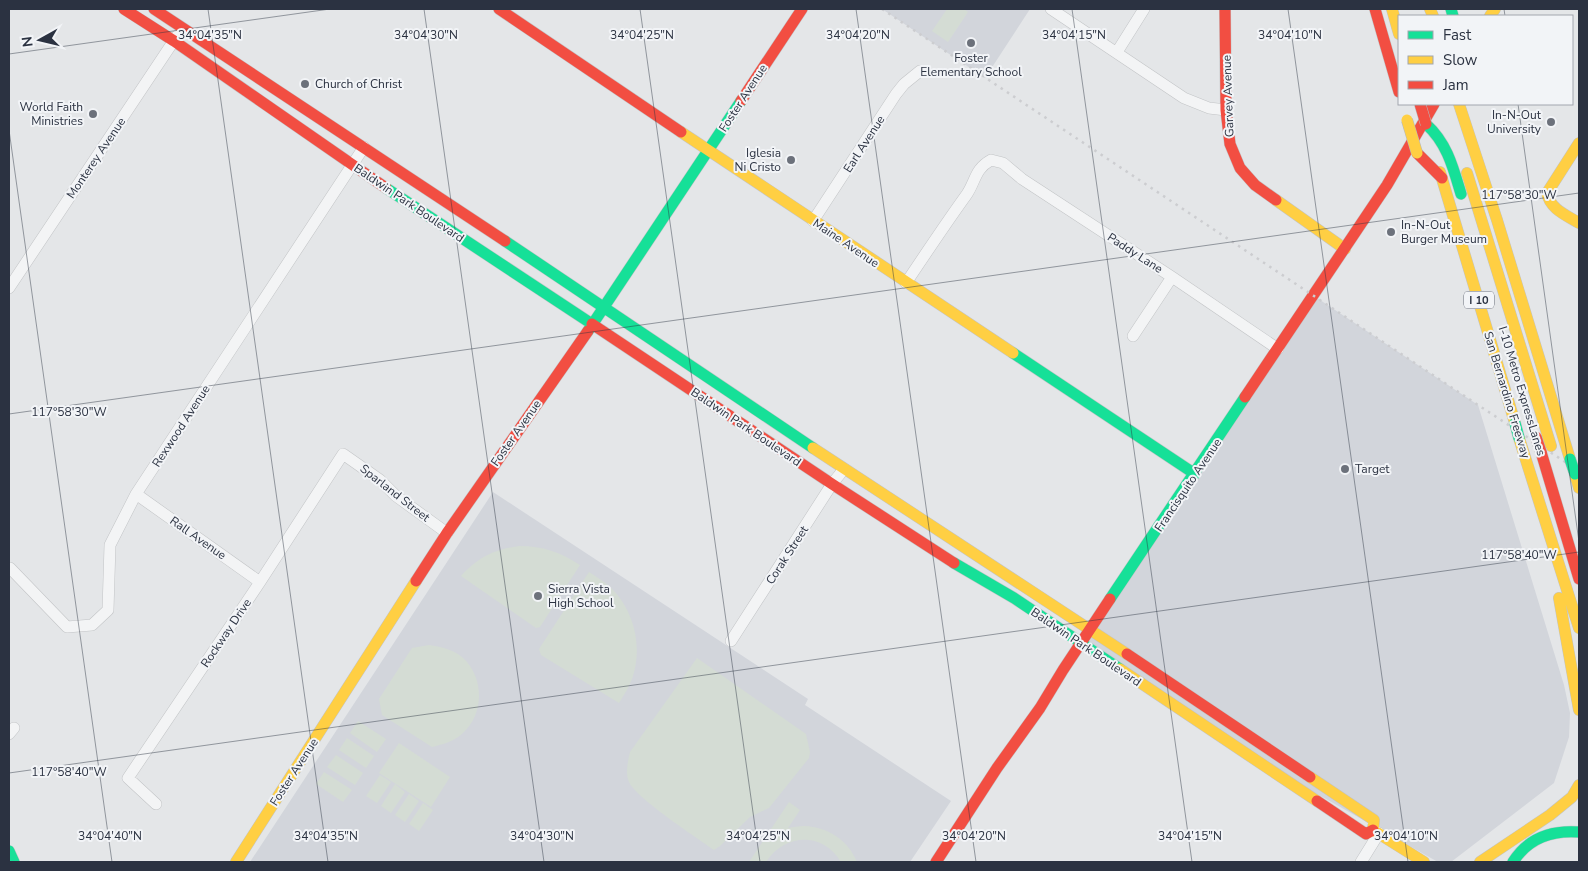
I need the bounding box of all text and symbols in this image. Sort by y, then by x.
north arrow [15,15,65,65]
legend [1398,15,1573,105]
text: Fast [1443,25,1472,45]
text: 34°04'35"N [178,27,242,43]
text: 34°04'30"N [394,27,458,43]
text: 34°04'25"N [610,27,674,43]
text: 34°04'20"N [826,27,890,43]
text: 34°04'15"N [1042,27,1106,43]
text: 34°04'10"N [1258,27,1322,43]
text: N [17,35,38,48]
marker: Foster Elementary School [965,37,977,49]
place label: Foster Elementary School [920,50,1022,80]
text: Slow [1443,50,1478,70]
street label: Garvey Avenue [1219,55,1237,137]
street label: Foster Avenue [715,61,771,135]
text: Jam [1442,75,1469,95]
place label: Church of Christ [315,76,403,92]
marker: Church of Christ [299,78,311,90]
place label: World Faith Ministries [19,99,83,129]
place label: In-N-Out University [1487,107,1542,137]
marker: World Faith Ministries [87,108,99,120]
street label: Earl Avenue [840,112,888,176]
street label: Monterey Avenue [63,114,129,202]
marker: In-N-Out University [1545,116,1557,128]
place label: Iglesia Ni Cristo [735,145,781,175]
marker: Iglesia Ni Cristo [785,154,797,166]
street label: Baldwin Park Boulevard [351,160,467,246]
text: 117°58'30"W [1481,187,1557,203]
street label: Maine Avenue [810,215,882,271]
place label: In-N-Out Burger Museum [1401,217,1487,247]
marker: In-N-Out Burger Museum [1385,226,1397,238]
street label: Paddy Lane [1104,229,1166,277]
road number: I 10 [1464,292,1494,308]
street label: I-10 Metro ExpressLanes [1495,324,1549,458]
street label: San Bernardino Freeway [1480,330,1534,461]
street label: Rexwood Avenue [149,382,213,470]
street label: Baldwin Park Boulevard [688,384,804,470]
street label: Foster Avenue [487,397,545,469]
text: 117°58'30"W [31,404,107,420]
street label: Francisquito Avenue [1151,435,1225,535]
street label: Sparland Street [357,461,434,526]
place label: Target [1355,461,1390,477]
marker: Target [1339,463,1351,475]
street label: Rall Avenue [167,513,229,563]
street label: Corak Street [762,522,812,587]
text: 117°58'40"W [1481,547,1557,563]
place label: Sierra Vista High School [548,581,614,611]
marker: Sierra Vista High School [532,590,544,602]
street label: Rockway Drive [197,595,255,671]
street label: Baldwin Park Boulevard [1028,604,1144,690]
street label: Foster Avenue [266,735,322,809]
text: 117°58'40"W [31,764,107,780]
text: 34°04'40"N [78,828,142,844]
text: 34°04'35"N [294,828,358,844]
text: 34°04'30"N [510,828,574,844]
text: 34°04'25"N [726,828,790,844]
text: 34°04'20"N [942,828,1006,844]
text: 34°04'15"N [1158,828,1222,844]
text: 34°04'10"N [1374,828,1438,844]

